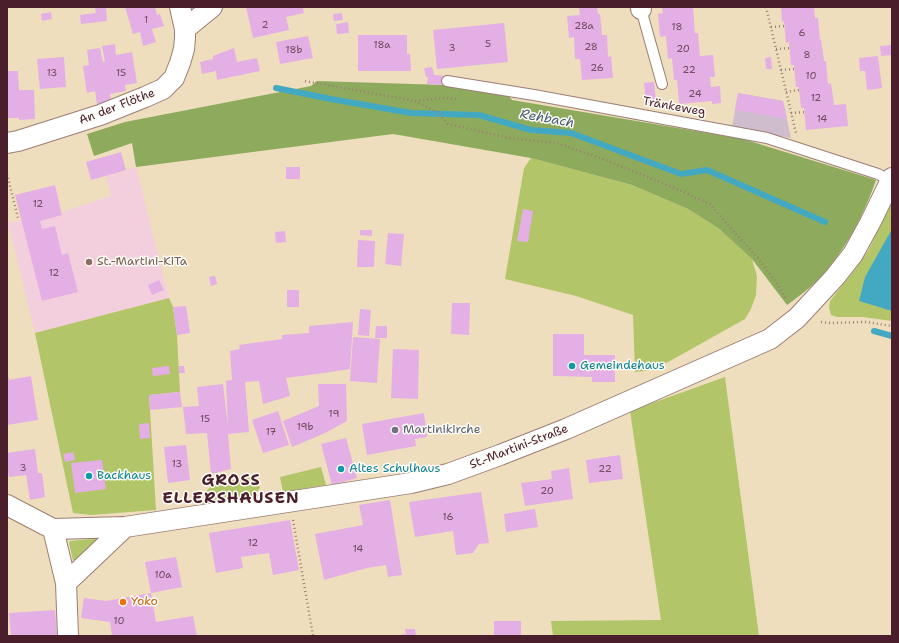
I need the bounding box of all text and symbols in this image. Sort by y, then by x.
house number: 1 [144,14,148,26]
house number: 2 [262,19,268,31]
house number: 28a [574,20,594,32]
house number: 18 [671,21,683,33]
house number: 6 [799,27,805,39]
house number: 5 [485,38,491,50]
house number: 18a [374,39,390,51]
house number: 28 [584,41,598,53]
house number: 3 [449,42,455,54]
house number: 20 [676,43,690,55]
house number: 18b [286,44,302,56]
house number: 8 [804,49,810,61]
house number: 26 [590,62,604,74]
house number: 22 [682,64,696,76]
house number: 13 [47,67,57,79]
house number: 15 [116,67,126,79]
house number: 10 [806,70,816,82]
street label: An der Flöthe [77,86,157,128]
house number: 24 [688,88,702,100]
house number: 12 [811,92,821,104]
street label: Tränkeweg [642,94,706,120]
water label: Rehbach [519,107,575,131]
house number: 14 [817,113,827,125]
house number: 12 [33,198,43,210]
place label: St.-Martini-KiTa [97,255,187,269]
marker: St.-Martini-KiTa [84,257,94,267]
house number: 12 [49,267,59,279]
place label: Gemeindehaus [580,359,665,373]
marker: Gemeindehaus [567,361,577,371]
house number: 19 [329,408,339,420]
house number: 15 [200,413,210,425]
house number: 19b [297,421,313,433]
street label: St.-Martini-Straße [468,422,570,472]
place label: Martinikirche [403,423,480,437]
marker: Martinikirche [390,425,400,435]
house number: 17 [266,426,276,438]
house number: 13 [172,458,182,470]
house number: 3 [20,462,26,474]
place label: Altes Schulhaus [349,462,440,476]
house number: 22 [598,463,612,475]
marker: Altes Schulhaus [336,464,346,474]
place label: Backhaus [97,469,151,483]
marker: Backhaus [84,471,94,481]
district label: GROSS ELLERSHAUSEN [162,471,300,509]
house number: 20 [540,485,554,497]
house number: 16 [443,511,453,523]
house number: 12 [248,537,258,549]
house number: 14 [353,543,363,555]
house number: 10a [155,569,171,581]
place label: Yoko [131,595,158,609]
marker: Yoko [118,597,128,607]
house number: 10 [114,615,124,627]

